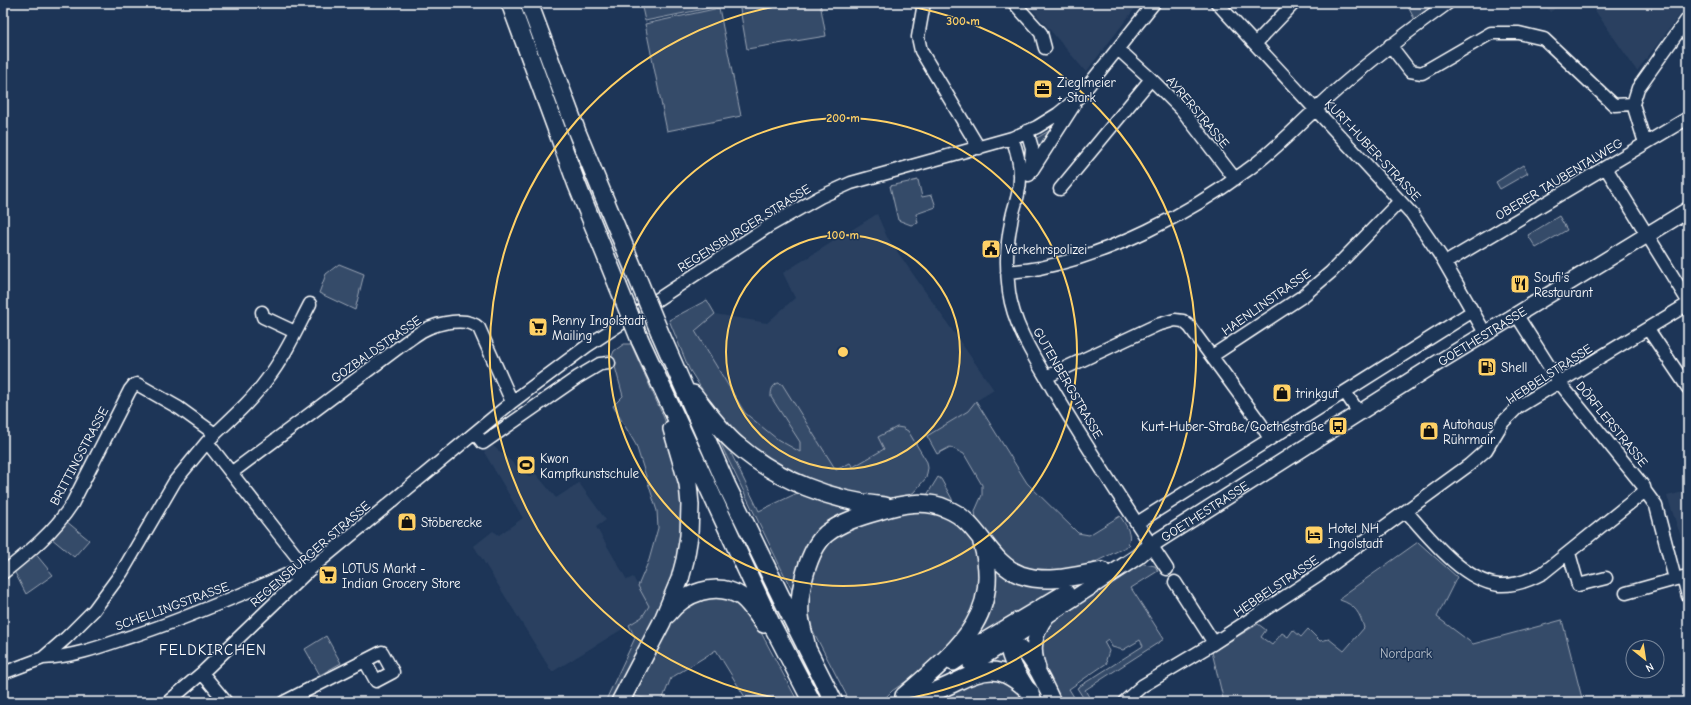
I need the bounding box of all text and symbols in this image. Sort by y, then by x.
text: 300 m [946,14,980,28]
street label: AYRERSTRASSE [1164,73,1233,151]
place label: Zieglmeier + Stark [1057,75,1116,105]
office icon: Zieglmeier + Stark [1032,78,1054,100]
street label: KURT-HUBER-STRASSE [1322,96,1424,204]
text: 200 m [826,111,860,125]
street label: OBERER TAUBENTALWEG [1493,135,1625,223]
street label: REGENSBURGER STRASSE [675,181,813,275]
text: 100 m [827,228,859,242]
public building icon: Verkehrspolizei [980,238,1002,260]
place label: Verkehrspolizei [1005,242,1087,257]
street label: HAENLINSTRASSE [1219,266,1313,338]
place label: Soufi's Restaurant [1534,270,1594,300]
restaurant icon: Soufi's Restaurant [1509,273,1531,295]
street label: GOETHESTRASSE [1435,303,1529,369]
street label: GOZBALDSTRASSE [328,312,424,386]
place label: Penny Ingolstadt Mailing [552,313,646,343]
supermarket icon: Penny Ingolstadt Mailing [527,316,549,338]
street label: GUTENBERGSTRASSE [1030,325,1106,441]
street label: HEBBELSTRASSE [1503,341,1595,407]
centre of rings [836,345,850,359]
fuel station icon: Shell [1476,356,1498,378]
place label: Shell [1501,360,1527,375]
street label: DÖRFLERSTRASSE [1573,378,1652,470]
shop icon: trinkgut [1271,382,1293,404]
place label: trinkgut [1295,386,1340,401]
street label: BRITTINGSTRASSE [47,404,111,508]
bus stop icon: Kurt-Huber-Straße/Goethestraße [1327,415,1349,437]
place label: Autohaus Rührmair [1443,417,1496,447]
place label: Kurt-Huber-Straße/Goethestraße [1141,419,1324,434]
shop icon: Autohaus Rührmair [1418,420,1440,442]
place label: Kwon Kampfkunstschule [540,451,640,481]
sports icon: Kwon Kampfkunstschule [515,454,537,476]
street label: GOETHESTRASSE [1158,477,1251,544]
street label: REGENSBURGER STRASSE [247,498,373,610]
shop icon: Stöberecke [396,511,418,533]
place label: Stöberecke [421,515,483,530]
place label: Hotel NH Ingolstadt [1328,521,1384,551]
hotel icon: Hotel NH Ingolstadt [1303,524,1325,546]
street label: HEBBELSTRASSE [1231,552,1321,620]
place label: LOTUS Markt - Indian Grocery Store [342,561,461,591]
supermarket icon: LOTUS Markt - Indian Grocery Store [317,564,339,586]
street label: SCHELLINGSTRASSE [113,578,231,634]
north arrow [1625,639,1665,679]
district label: FELDKIRCHEN [159,641,267,659]
park label: Nordpark [1380,646,1433,661]
text: N [1643,660,1656,675]

